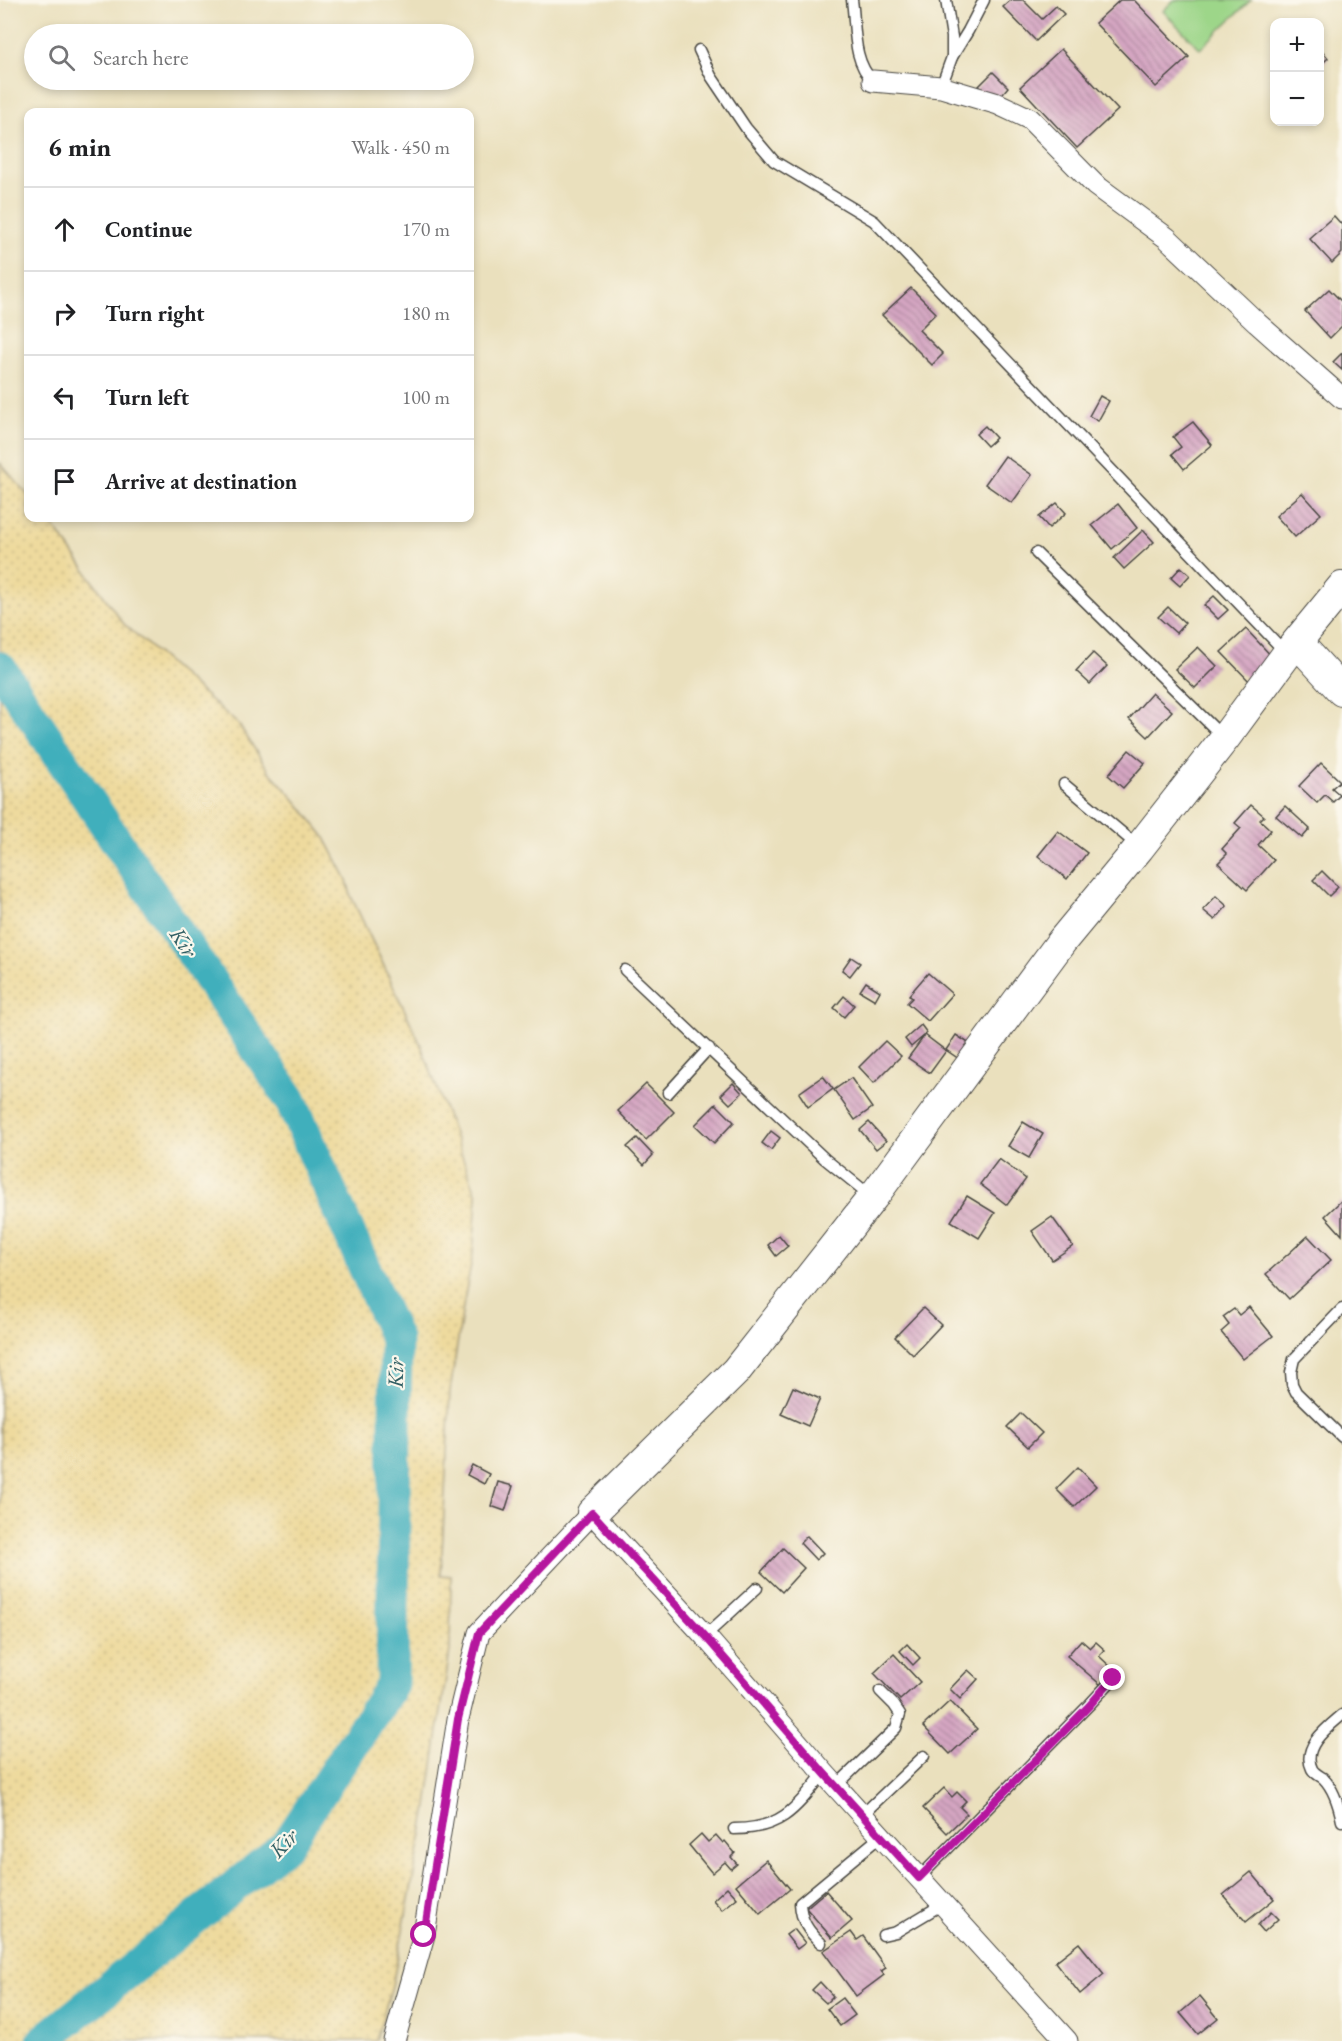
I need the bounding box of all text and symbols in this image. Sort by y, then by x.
map controls [1270,18,1324,126]
button: + [1270,18,1324,72]
search box [24,24,474,90]
icon: search [45,41,78,74]
text: Search here [93,43,188,72]
button: − [1270,72,1324,126]
text: 6 min [48,130,111,164]
text: Walk · 450 m [351,134,450,160]
icon: ahead [48,213,81,246]
text: Continue [105,215,192,244]
text: 170 m [402,216,450,242]
icon: right [48,297,81,330]
text: Turn right [105,299,204,328]
text: 180 m [402,300,450,326]
icon: left [48,381,81,414]
text: Turn left [105,383,189,412]
text: 100 m [402,384,450,410]
icon: arrive [48,465,81,498]
text: Arrive at destination [105,467,297,496]
water label: Kir [163,921,205,964]
water label: Kir [381,1356,410,1389]
route end [1099,1664,1125,1690]
water label: Kir [262,1821,305,1865]
route start [410,1921,436,1947]

